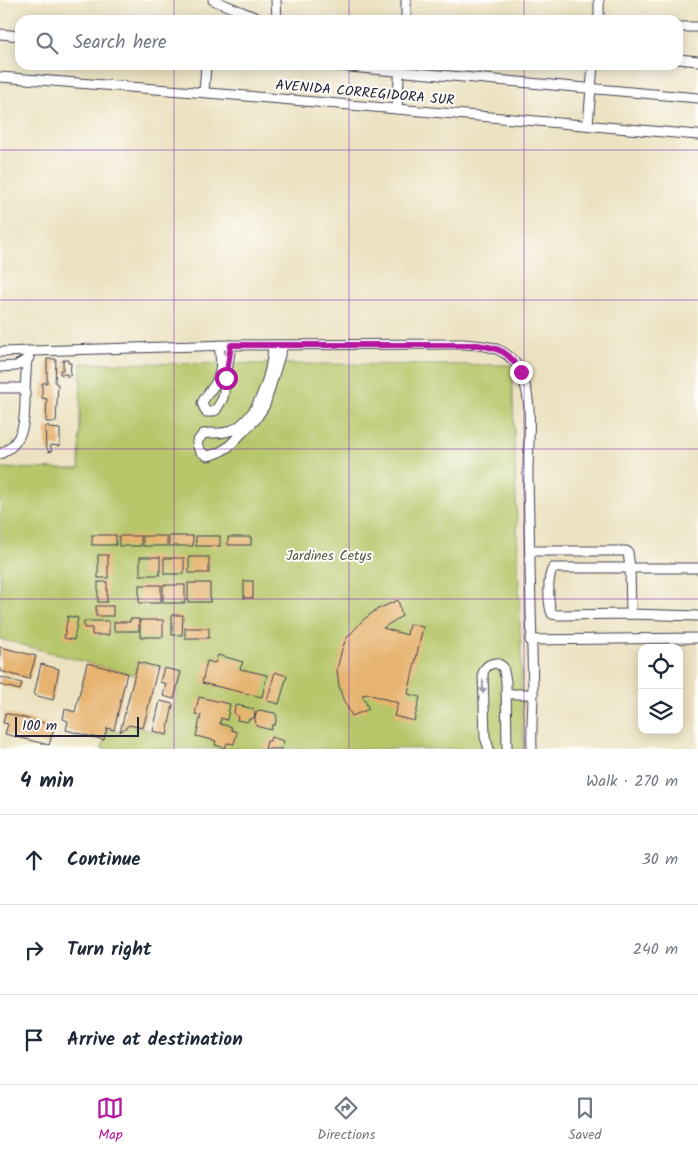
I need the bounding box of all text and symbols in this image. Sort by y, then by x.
search box [15,15,683,70]
text: Search here [73,28,167,58]
icon: search [33,29,61,57]
street label: AVENIDA CORREGIDORA SUR [275,74,455,112]
route end [510,361,533,384]
route start [215,367,238,390]
park label: Jardines Cetys [286,545,372,567]
map controls [638,644,683,734]
button: locate [638,644,683,689]
one-way arrow [480,679,488,695]
button: layers [638,689,683,734]
scale bar [15,714,139,737]
text: 100 m [22,715,57,737]
text: 4 min [20,765,74,798]
text: Walk · 270 m [586,769,678,794]
text: Continue [67,845,140,875]
icon: ahead [20,846,48,874]
text: 30 m [642,847,678,872]
text: Turn right [67,935,152,965]
icon: right [20,936,48,964]
text: 240 m [633,937,678,962]
text: Arrive at destination [67,1025,243,1055]
icon: arrive [20,1026,48,1054]
tab: Map [96,1094,124,1146]
tab: Directions [317,1094,375,1146]
tab: Saved [568,1094,602,1146]

